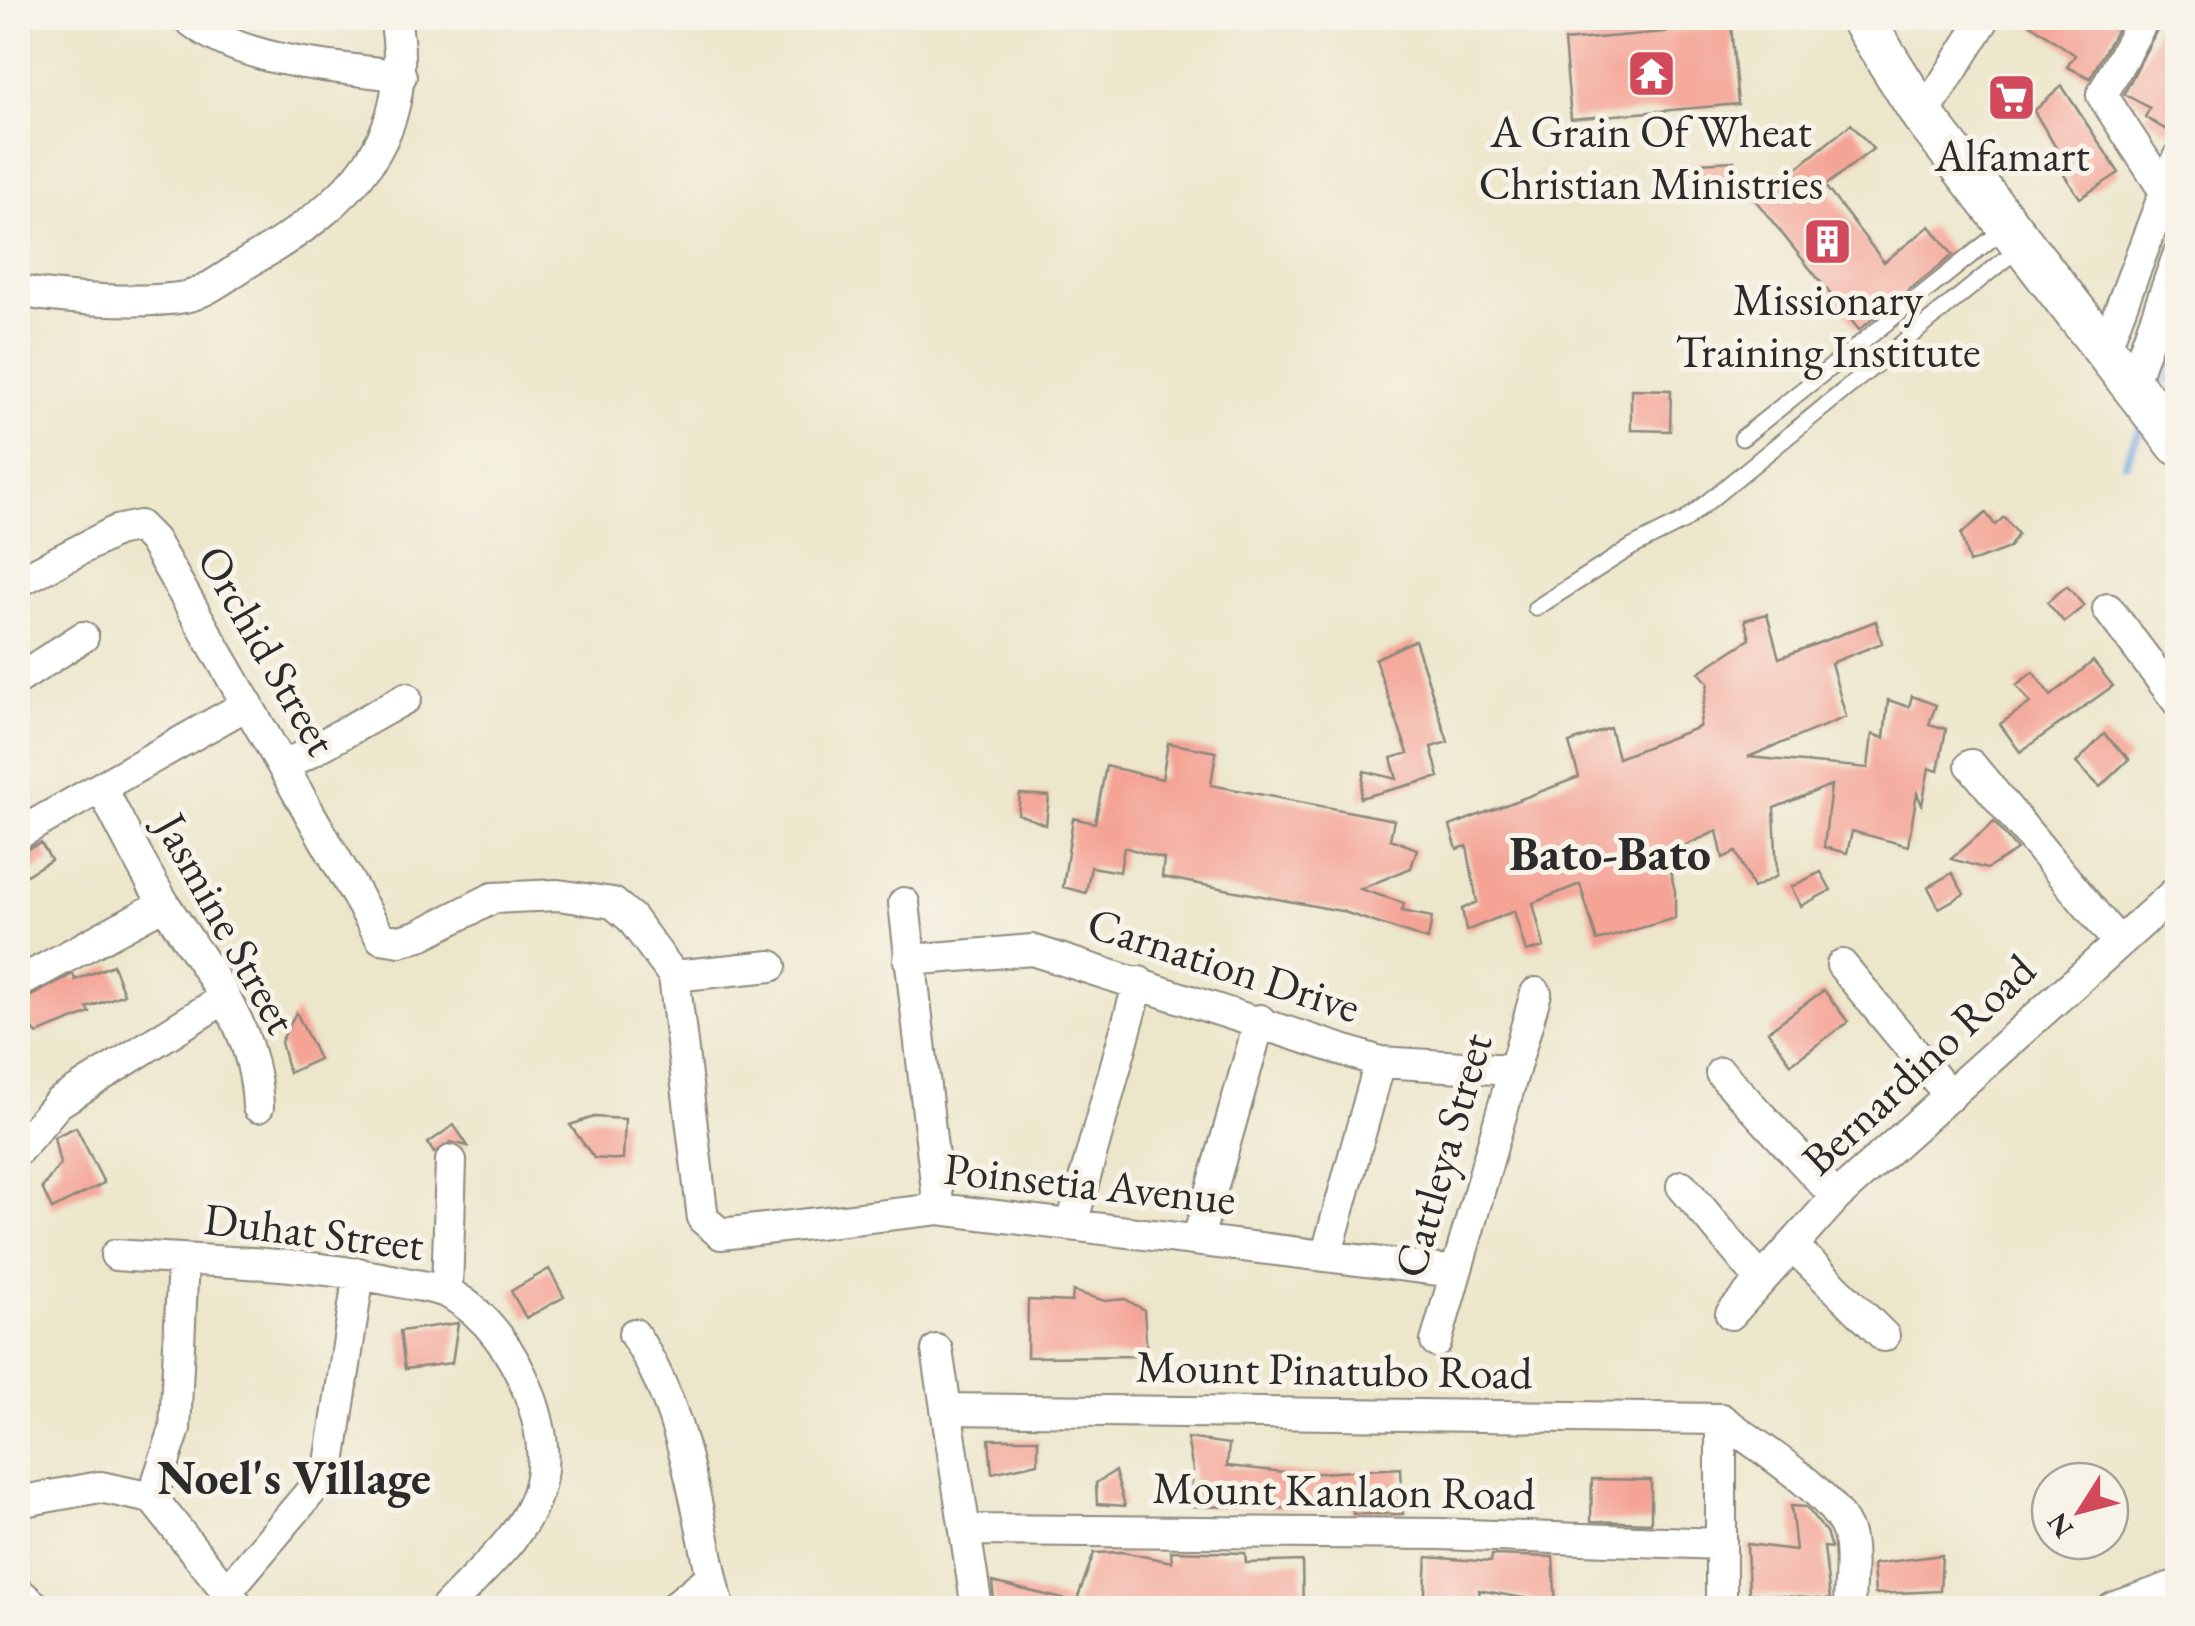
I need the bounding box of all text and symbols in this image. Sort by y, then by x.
temple icon: A Grain Of Wheat Christian Ministries [1625,47,1677,99]
supermarket icon: Alfamart [1986,71,2038,123]
place label: A Grain Of Wheat Christian Ministries [1479,102,1823,212]
place label: Alfamart [1933,126,2090,184]
building icon: Missionary Training Institute [1802,215,1854,267]
place label: Missionary Training Institute [1675,270,1981,380]
street label: Orchid Street [185,535,351,765]
street label: Jasmine Street [141,799,311,1043]
district label: Bato-Bato [1509,822,1711,884]
street label: Carnation Drive [1080,893,1368,1035]
street label: Bernardino Road [1789,941,2047,1187]
street label: Cattleya Street [1379,1026,1505,1284]
street label: Poinsetia Avenue [941,1139,1239,1227]
street label: Duhat Street [201,1189,427,1273]
street label: Mount Pinatubo Road [1135,1337,1533,1401]
district label: Noel's Village [157,1446,431,1508]
street label: Mount Kanlaon Road [1152,1458,1536,1522]
north arrow [2030,1461,2130,1561]
text: N [2038,1506,2081,1545]

